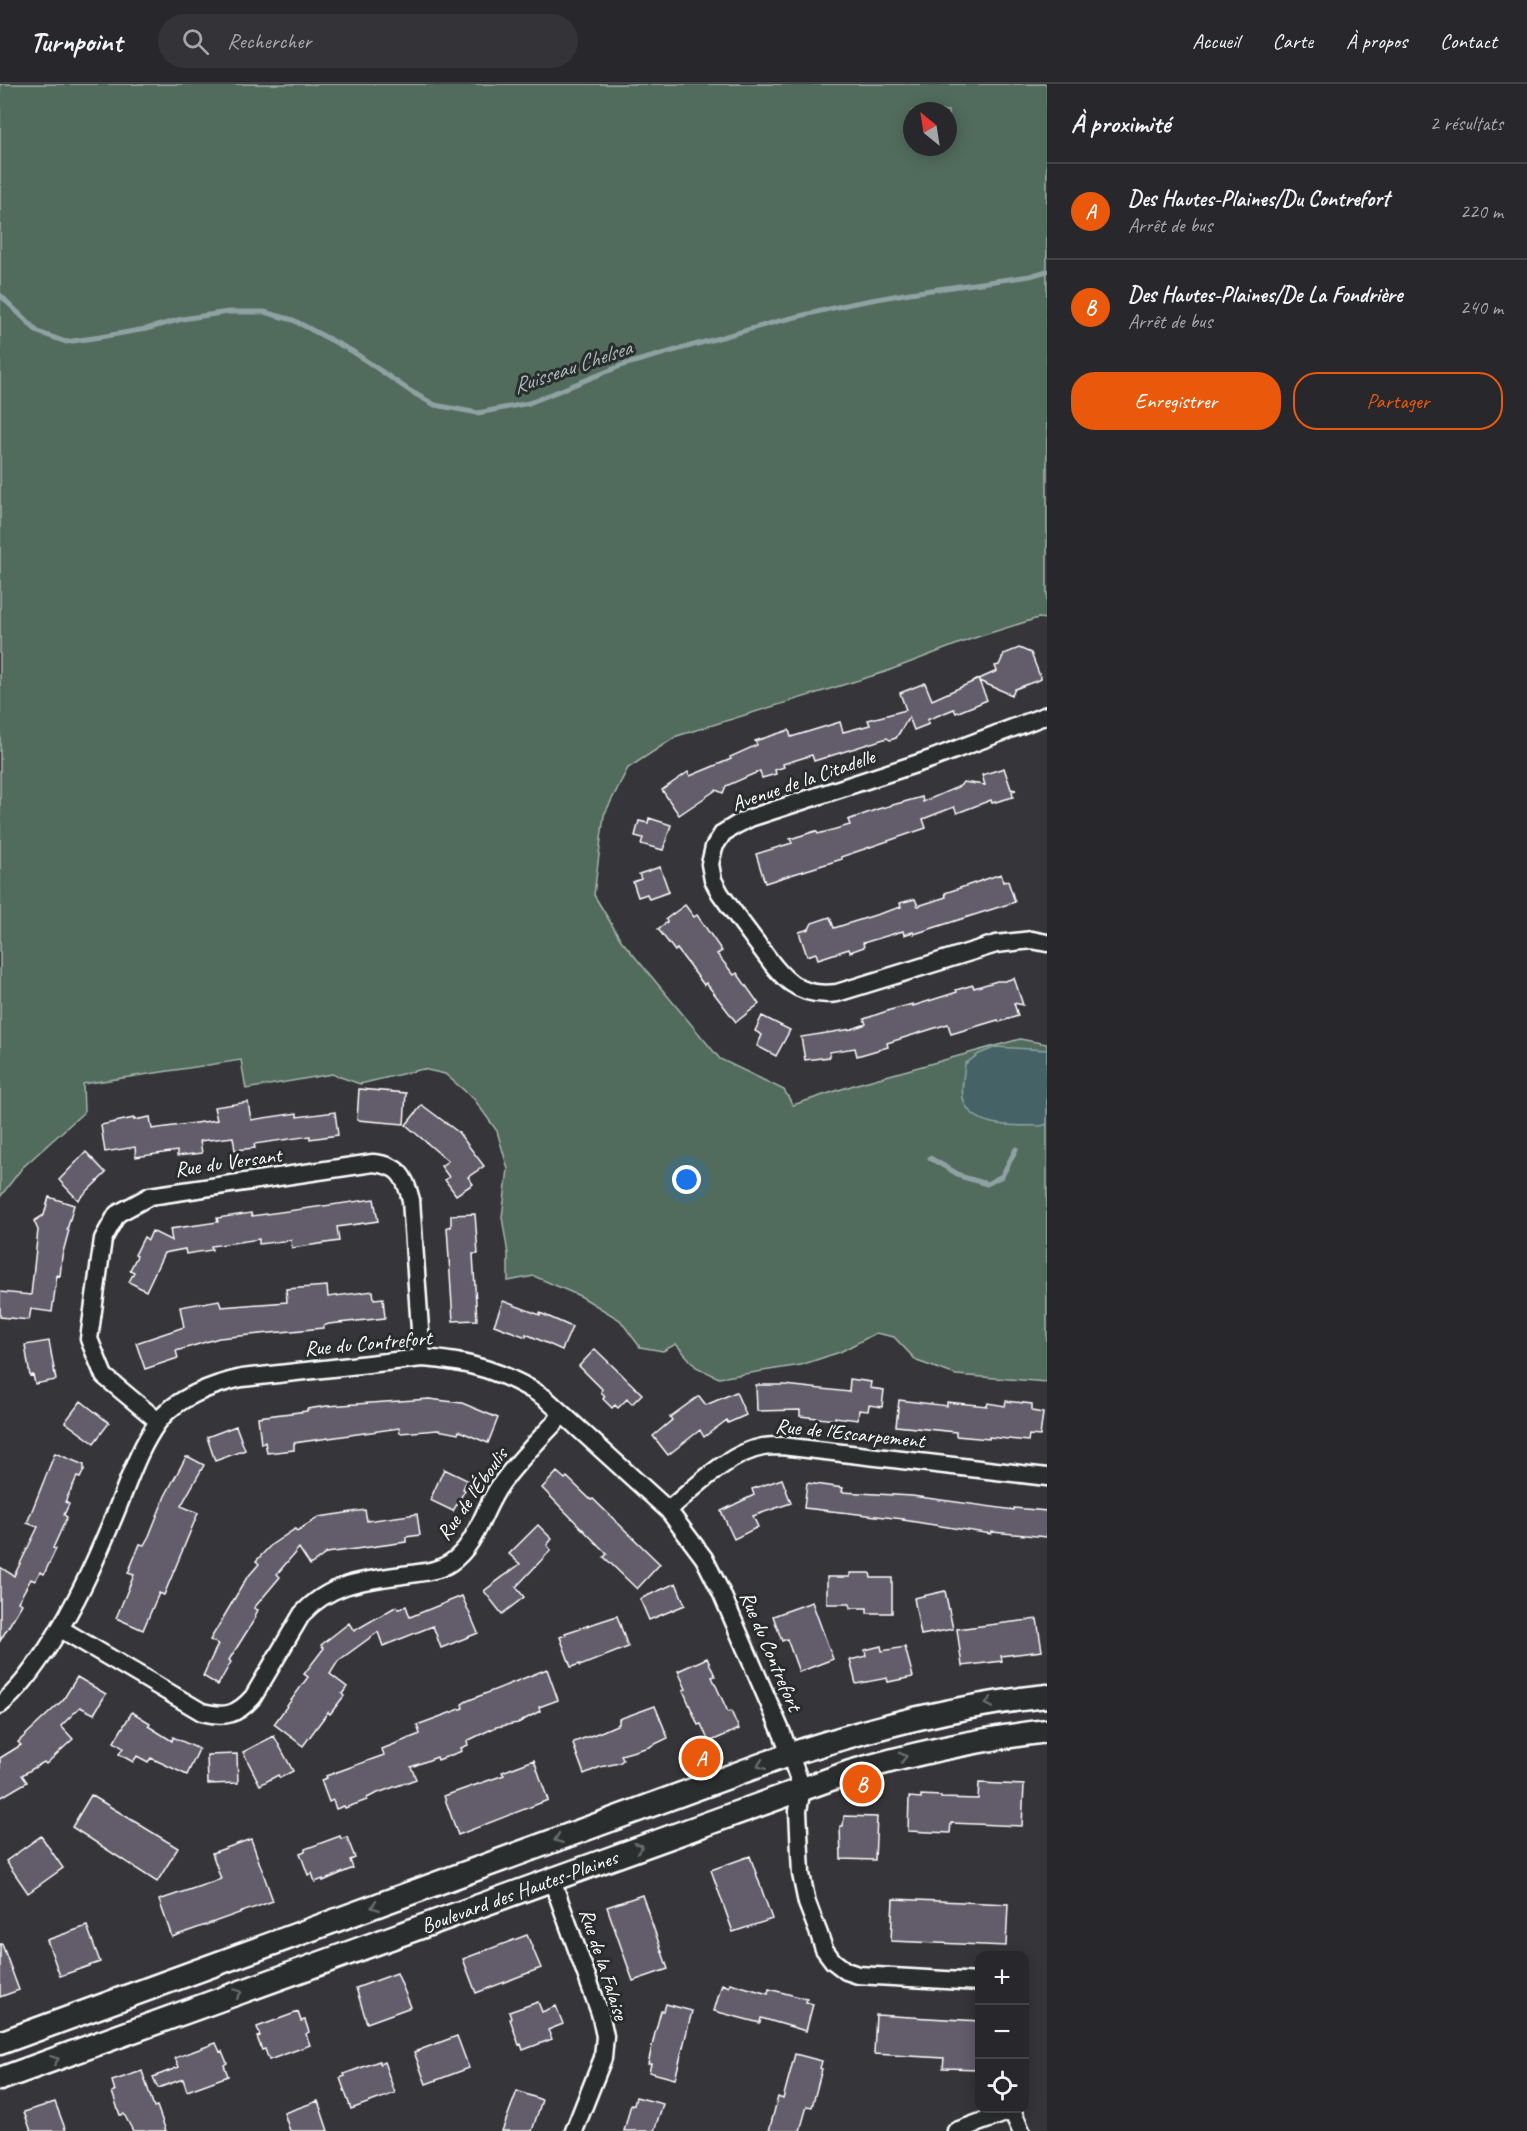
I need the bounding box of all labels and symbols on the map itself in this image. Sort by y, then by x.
north arrow [903,102,957,156]
water label: Ruisseau Chelsea [509,333,637,400]
street label: Avenue de la Citadelle [728,743,879,817]
street label: Rue du Versant [173,1141,285,1182]
your location [672,1165,701,1194]
street label: Rue du Contrefort [303,1324,435,1362]
street label: Rue de l'Escarpement [774,1412,928,1454]
street label: Rue de l'Éboulis [431,1441,514,1545]
street label: Rue du Contrefort [734,1587,809,1717]
one-way arrow [984,1696,994,1709]
pin: A [682,1736,720,1780]
one-way arrow [897,1752,907,1765]
one-way arrow [756,1758,767,1770]
pin: B [842,1762,882,1806]
one-way arrow [553,1832,564,1845]
one-way arrow [633,1842,644,1855]
street label: Boulevard des Hautes-Plaines [417,1843,623,1939]
one-way arrow [370,1899,381,1912]
street label: Rue de la Falaise [574,1905,635,2024]
one-way arrow [233,1988,243,2001]
one-way arrow [49,2054,60,2067]

